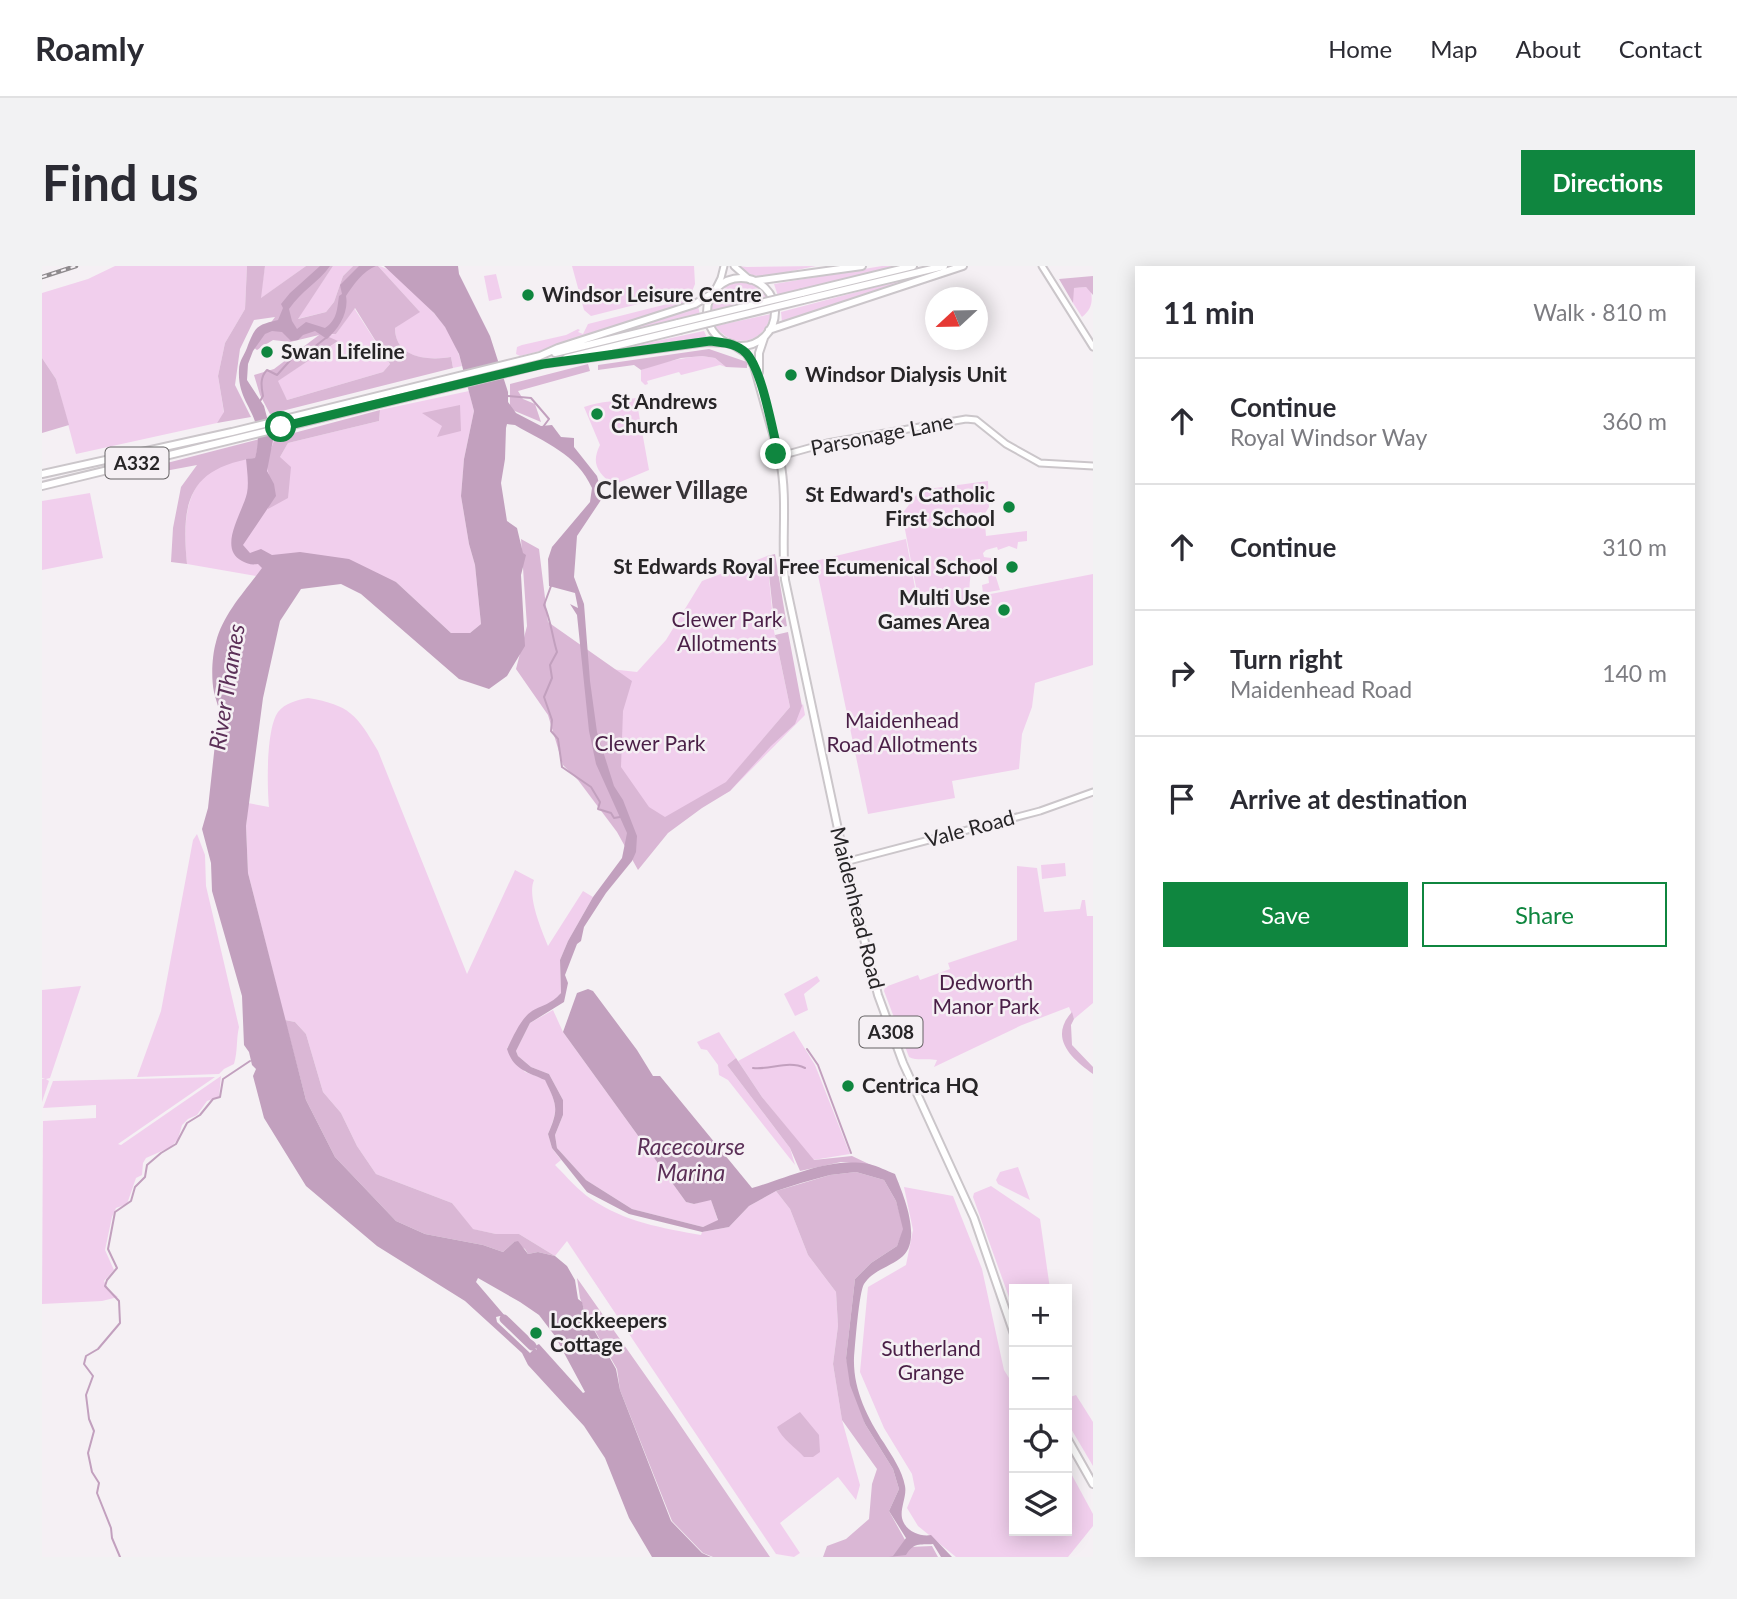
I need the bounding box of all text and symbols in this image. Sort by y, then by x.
text: Roamly [35,28,144,68]
text: Home [1328,34,1392,63]
text: Map [1430,34,1478,63]
text: About [1516,34,1581,63]
text: Contact [1619,34,1702,63]
button: Directions [1521,150,1695,215]
text: Find us [42,153,199,211]
place label: Windsor Leisure Centre [542,281,762,306]
marker: Windsor Leisure Centre [520,287,536,303]
north arrow [925,287,988,350]
text: 11 min [1163,294,1255,330]
text: Walk · 810 m [1533,298,1667,326]
place label: Swan Lifeline [281,338,405,363]
marker: Swan Lifeline [259,344,275,360]
place label: Windsor Dialysis Unit [805,361,1007,386]
marker: Windsor Dialysis Unit [783,367,799,383]
place label: St Andrews Church [611,388,717,437]
text: Continue [1230,391,1336,423]
icon: ahead [1163,402,1201,440]
marker: St Andrews Church [589,406,605,422]
street label: Parsonage Lane [808,407,955,460]
text: 360 m [1602,407,1667,435]
route start [265,411,296,442]
text: Royal Windsor Way [1230,423,1427,451]
route end [760,438,791,469]
road number: A332 [106,448,168,478]
district label: Clewer Village [596,475,748,504]
place label: St Edward's Catholic First School [805,481,995,530]
marker: St Edward's Catholic First School [1001,499,1017,515]
icon: ahead [1163,528,1201,566]
text: Continue [1230,531,1336,563]
text: 310 m [1602,533,1667,561]
place label: St Edwards Royal Free Ecumenical School [613,553,998,578]
marker: St Edwards Royal Free Ecumenical School [1004,559,1020,575]
place label: Multi Use Games Area [878,584,990,633]
marker: Multi Use Games Area [996,602,1012,618]
park label: Clewer Park Allotments [671,606,783,655]
water label: River Thames [202,622,250,752]
text: Turn right [1230,643,1343,675]
icon: right [1163,654,1201,692]
text: 140 m [1602,659,1667,687]
text: Maidenhead Road [1230,675,1412,703]
park label: Maidenhead Road Allotments [826,707,978,756]
park label: Clewer Park [594,730,706,755]
icon: arrive [1163,780,1201,818]
text: Arrive at destination [1230,783,1467,815]
street label: Vale Road [922,804,1017,851]
street label: Maidenhead Road [826,824,891,991]
button: Save [1163,882,1408,947]
button: Share [1422,882,1667,947]
park label: Dedworth Manor Park [933,969,1040,1018]
road number: A308 [860,1016,922,1048]
place label: Centrica HQ [862,1072,979,1097]
marker: Centrica HQ [840,1078,856,1094]
water label: Racecourse Marina [637,1132,745,1186]
map controls [1009,1284,1072,1536]
button: + [1009,1284,1072,1347]
place label: Lockkeepers Cottage [550,1307,667,1356]
marker: Lockkeepers Cottage [528,1325,544,1341]
park label: Sutherland Grange [881,1335,981,1384]
button: − [1009,1347,1072,1410]
button: locate [1009,1410,1072,1473]
button: layers [1009,1473,1072,1536]

